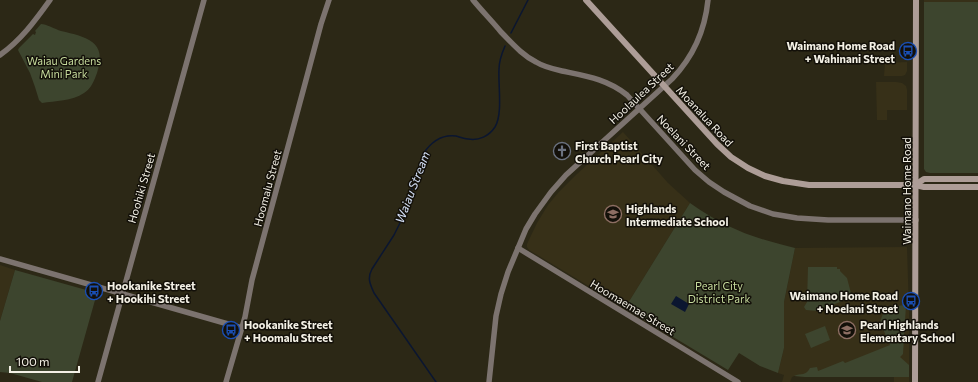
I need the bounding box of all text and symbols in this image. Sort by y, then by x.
place label: Waimano Home Road + Wahinani Street [786,39,895,65]
bus stop icon: Waimano Home Road + Wahinani Street [898,41,918,61]
park label: Waiau Gardens Mini Park [27,54,101,80]
street label: Hoolaulea Street [606,59,676,126]
street label: Moanalua Road [674,83,736,149]
street label: Noelani Street [654,112,714,173]
street label: Waimano Home Road [900,137,913,245]
place label: First Baptist Church Pearl City [575,139,663,165]
church icon: First Baptist Church Pearl City [552,141,572,161]
street label: Hoomalu Street [251,148,284,228]
water label: Waiau Stream [392,149,432,225]
street label: Hoohiki Street [125,151,157,225]
place label: Highlands Intermediate School [626,202,728,228]
school or university icon: Highlands Intermediate School [603,204,623,224]
street label: Hoomaemae Street [588,276,678,338]
place label: Hookanike Street + Hookihi Street [107,279,196,305]
park label: Pearl City District Park [688,279,750,305]
bus stop icon: Hookanike Street + Hookihi Street [84,281,104,301]
place label: Waimano Home Road + Noelani Street [789,289,898,315]
bus stop icon: Waimano Home Road + Noelani Street [901,291,921,311]
place label: Hookanike Street + Hoomalu Street [244,318,333,344]
place label: Pearl Highlands Elementary School [860,318,955,344]
bus stop icon: Hookanike Street + Hoomalu Street [221,320,241,340]
school or university icon: Pearl Highlands Elementary School [837,320,857,340]
scale bar [10,348,79,374]
text: 100 m [16,354,50,368]

